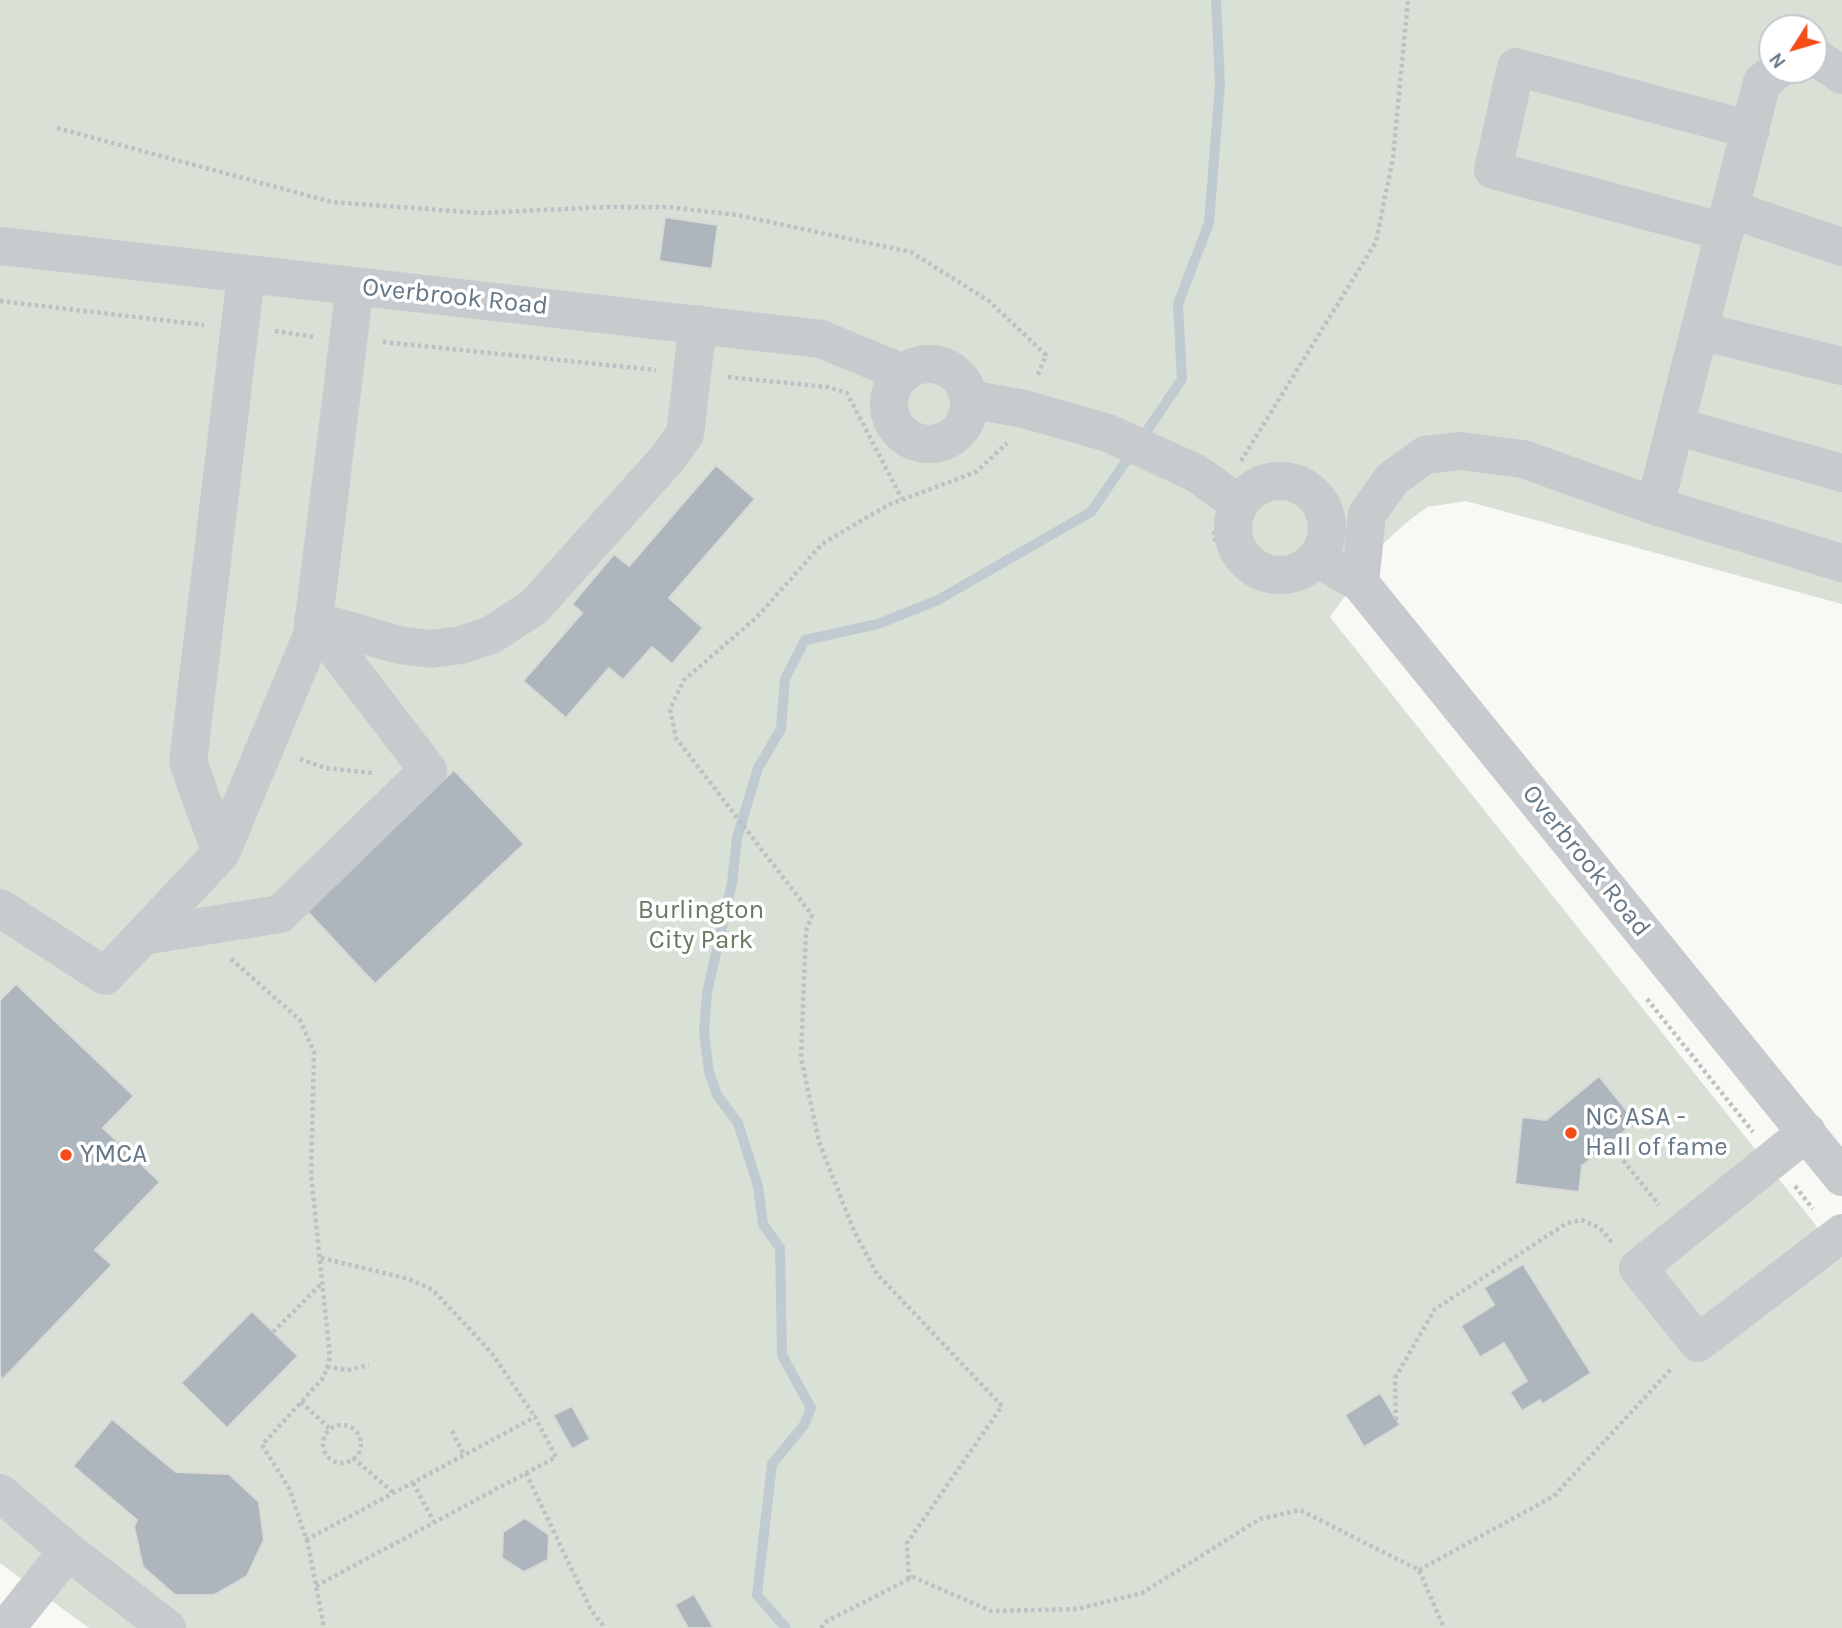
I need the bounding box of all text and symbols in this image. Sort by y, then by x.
north arrow [1758,14,1828,84]
text: N [1765,48,1791,72]
street label: Overbrook Road [361,272,549,322]
street label: Overbrook Road [1515,779,1657,943]
park label: Burlington City Park [638,895,764,956]
place label: NC ASA - Hall of fame [1585,1102,1728,1164]
marker: NC ASA - Hall of fame [1563,1125,1579,1141]
place label: YMCA [80,1139,147,1171]
marker: YMCA [58,1147,74,1163]

